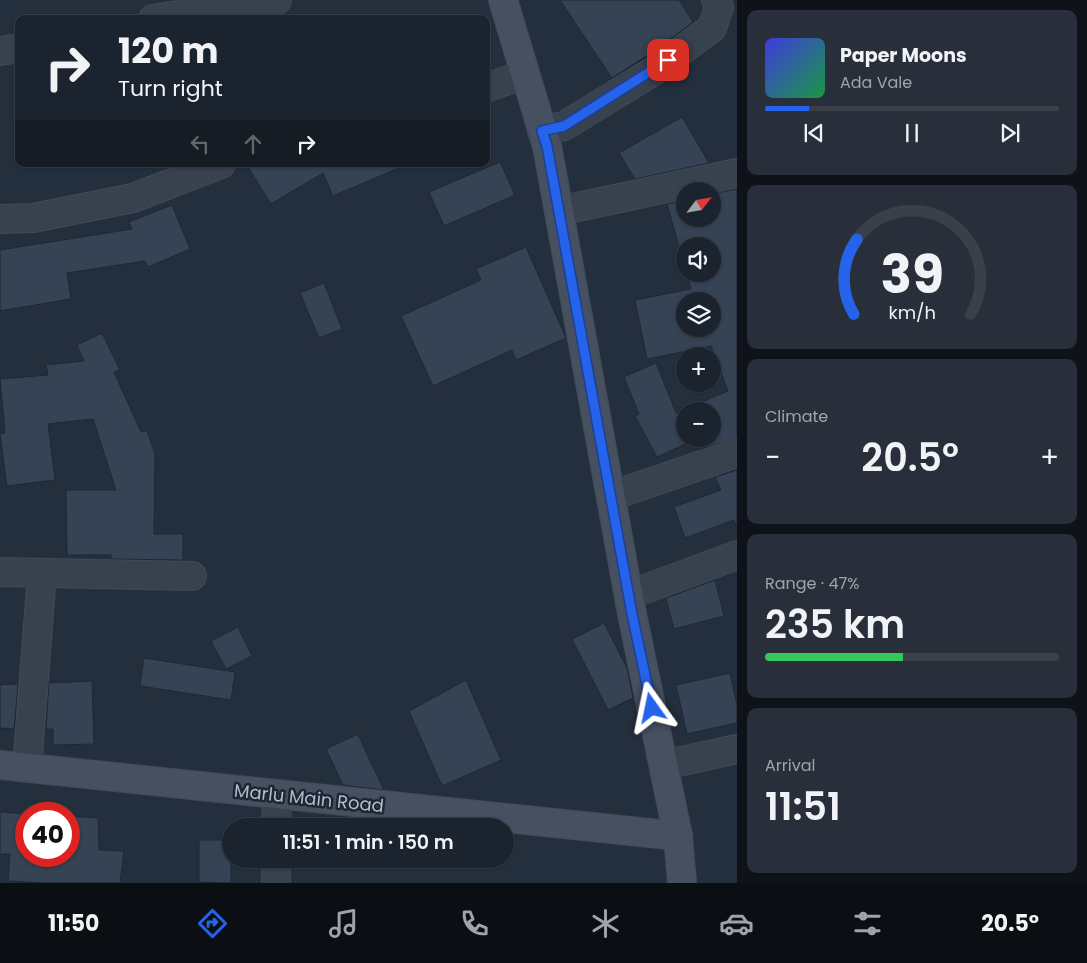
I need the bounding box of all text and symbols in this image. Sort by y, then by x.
text: 120 m [118,26,218,75]
icon: right [35,35,100,100]
pin [647,39,689,81]
text: Paper Moons [840,42,967,69]
icon: arrive [654,46,682,74]
text: Ada Vale [840,71,912,94]
text: Turn right [118,73,223,104]
icon: previous [800,119,828,147]
icon: pause [898,119,926,147]
icon: next [996,119,1024,147]
icon: left [186,130,214,158]
icon: ahead [239,130,267,158]
icon: right [292,130,320,158]
north arrow [676,182,721,228]
map controls [676,182,721,447]
button: sound [676,237,721,282]
text: 39 [880,238,944,311]
button: layers [676,292,721,337]
text: km/h [888,300,936,325]
button: + [676,347,721,392]
button: − [676,402,721,447]
text: Climate [765,405,828,428]
text: 20.5° [861,431,959,484]
text: − [765,438,780,477]
text: + [1040,438,1059,477]
text: Range · 47% [765,572,859,595]
text: 235 km [765,598,905,651]
position arrow [625,681,677,733]
text: Arrival [765,754,815,777]
street label: Marlu Main Road [233,778,385,818]
text: 11:51 [765,780,841,833]
speed limit sign: 40 [15,802,80,867]
text: 11:51 · 1 min · 150 m [282,829,454,856]
icon: directions [195,906,230,941]
icon: music [326,906,361,941]
icon: phone [457,906,492,941]
icon: climate [588,906,623,941]
icon: car [719,906,754,941]
icon: filters [850,906,885,941]
text: 11:50 [48,908,99,939]
text: 20.5° [981,908,1039,939]

